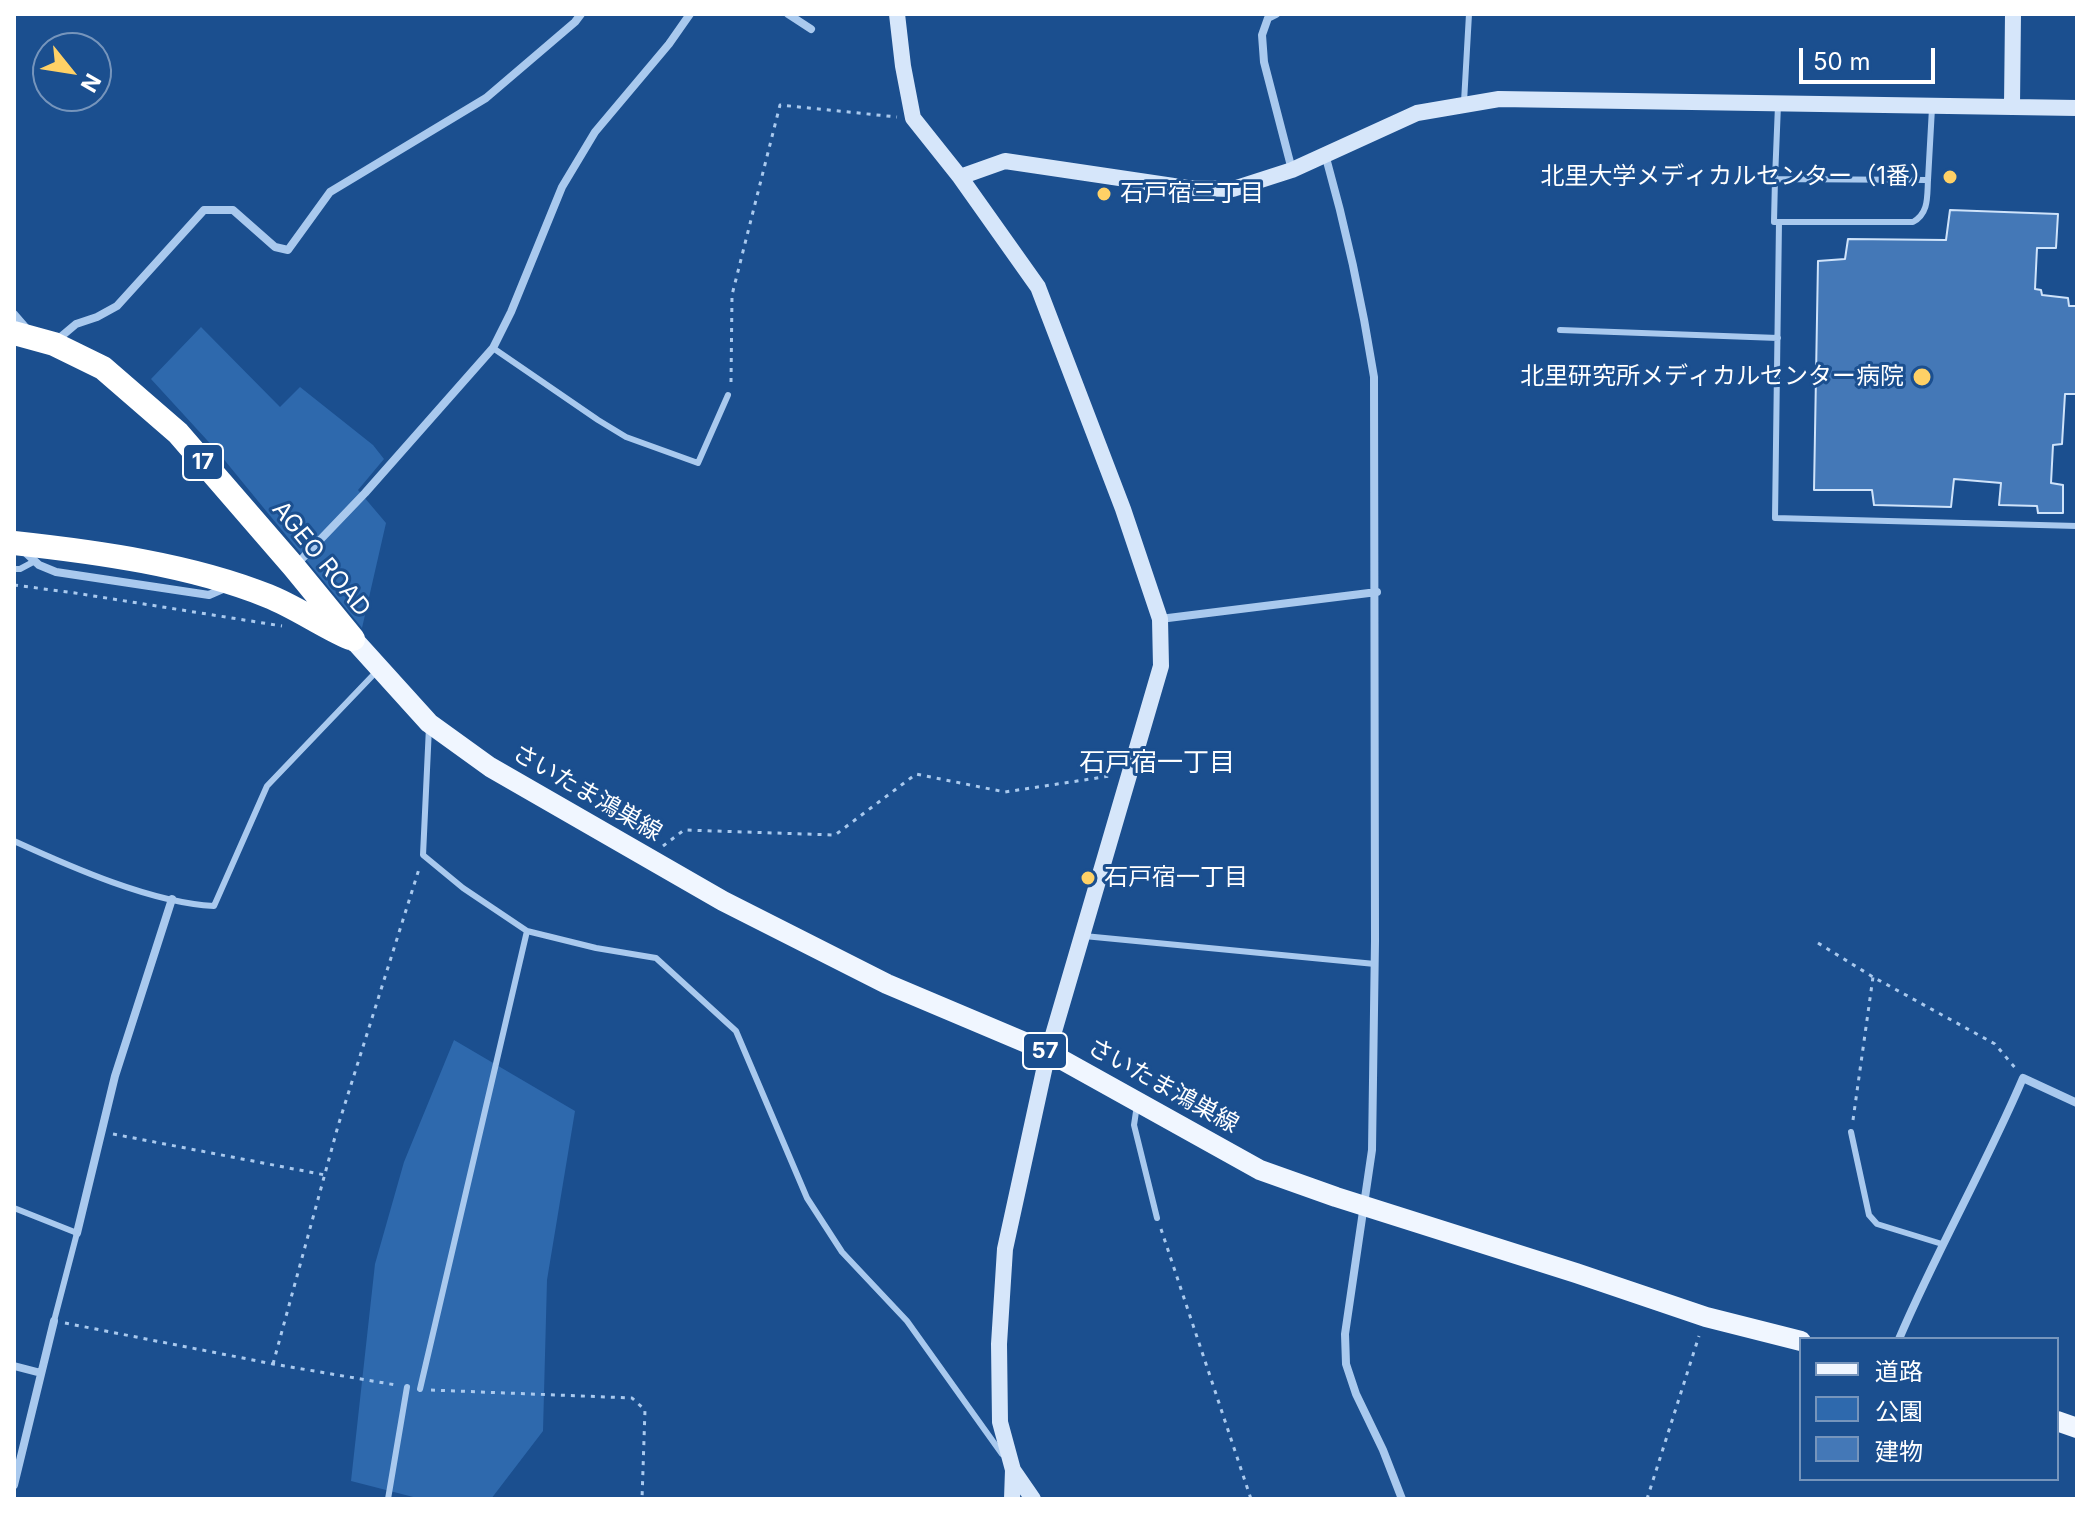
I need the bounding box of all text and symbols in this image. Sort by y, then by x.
north arrow [32,32,112,112]
scale bar [1803,32,1939,82]
text: 50 m [1813,47,1871,76]
text: N [76,69,107,97]
place label: 北里大学メディカルセンター（1番） [1540,163,1934,191]
marker: 北里大学メディカルセンター（1番） [1941,168,1959,186]
place label: 石戸宿三丁目 [1120,180,1264,208]
marker: 石戸宿三丁目 [1095,185,1113,203]
place label: 北里研究所メディカルセンター病院 [1520,363,1904,391]
marker: 北里研究所メディカルセンター病院 [1911,366,1933,388]
road number: 17 [183,444,223,480]
street label: AGEO ROAD [266,496,376,622]
street label: さいたま鴻巣線 [507,739,667,847]
district label: 石戸宿一丁目 [1079,747,1235,779]
place label: 石戸宿一丁目 [1104,864,1248,892]
marker: 石戸宿一丁目 [1079,869,1097,887]
road number: 57 [1023,1033,1067,1069]
street label: さいたま鴻巣線 [1083,1033,1243,1139]
legend [1799,1337,2059,1481]
text: 道路 [1875,1357,1923,1386]
text: 公園 [1875,1397,1923,1426]
text: 建物 [1875,1437,1923,1466]

